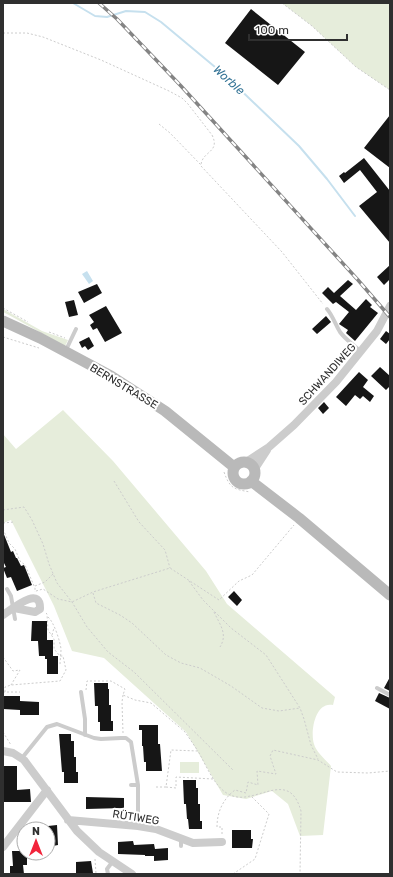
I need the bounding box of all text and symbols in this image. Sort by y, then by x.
scale bar [249,16,347,42]
text: 100 m [255,23,289,37]
water label: Worble [210,62,248,98]
street label: SCHWANDIWEG [296,341,359,408]
street label: BERNSTRASSE [87,361,160,412]
street label: RÜTIWEG [112,807,160,828]
north arrow [16,821,56,861]
text: N [32,825,40,838]

